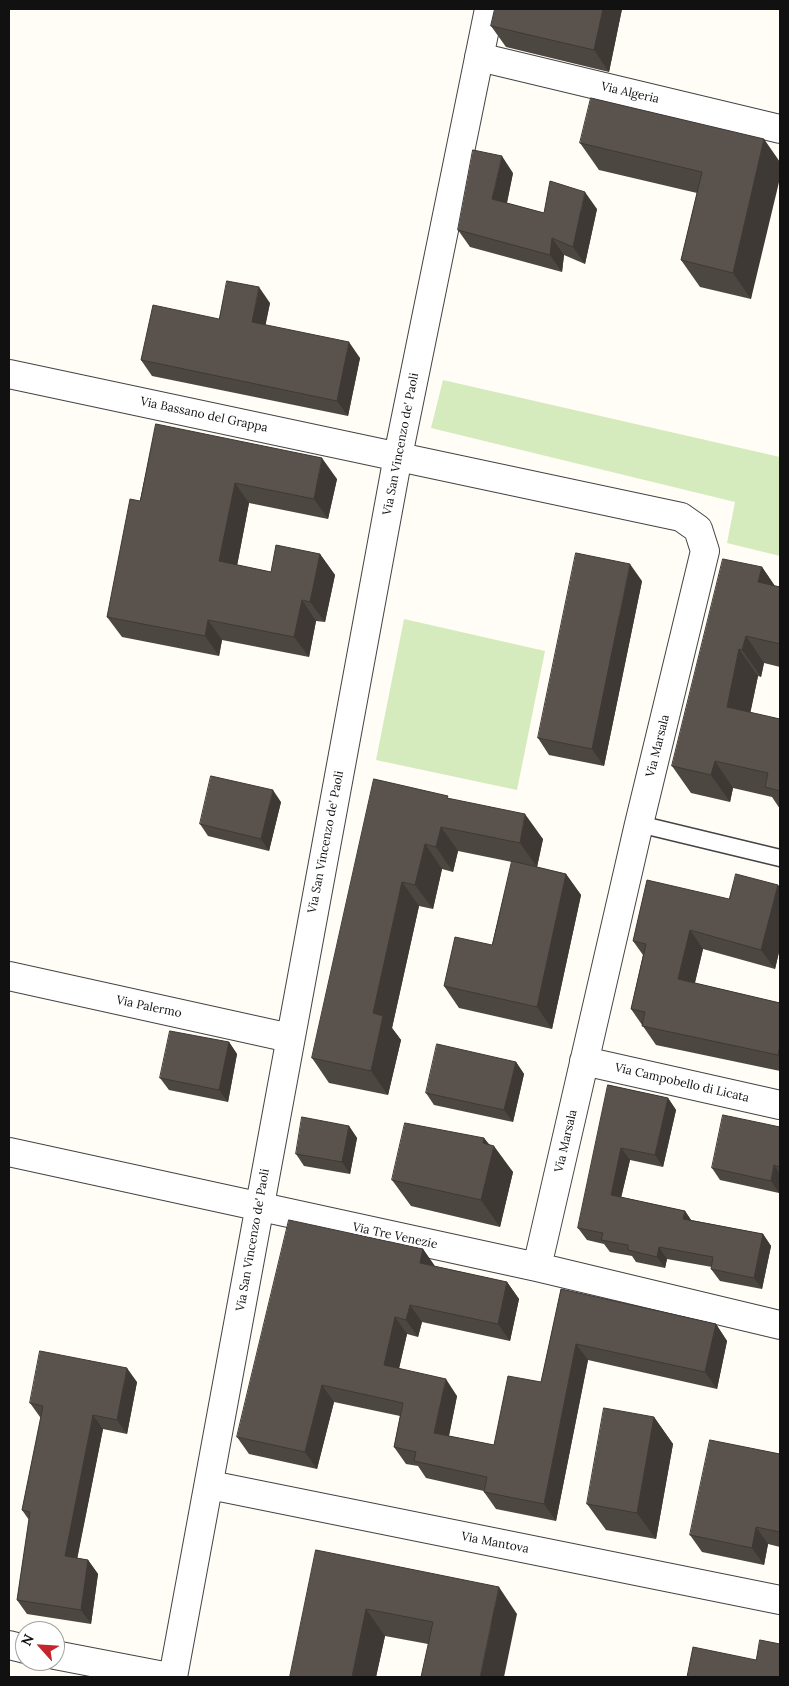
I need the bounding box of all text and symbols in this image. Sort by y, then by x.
street label: Via Algeria [600,79,660,107]
street label: Via San Vincenzo de' Paoli [380,372,422,516]
street label: Via Bassano del Grappa [139,394,269,436]
street label: Via Marsala [643,713,673,779]
street label: Via San Vincenzo de' Paoli [305,770,347,914]
street label: Via Palermo [115,993,183,1021]
street label: Via Campobello di Licata [613,1061,751,1105]
street label: Via Marsala [552,1108,580,1174]
street label: Via San Vincenzo de' Paoli [233,1167,273,1313]
street label: Via Tre Venezie [351,1220,439,1252]
street label: Via Mantova [460,1529,530,1557]
north arrow [15,1621,65,1671]
text: N [17,1631,38,1649]

